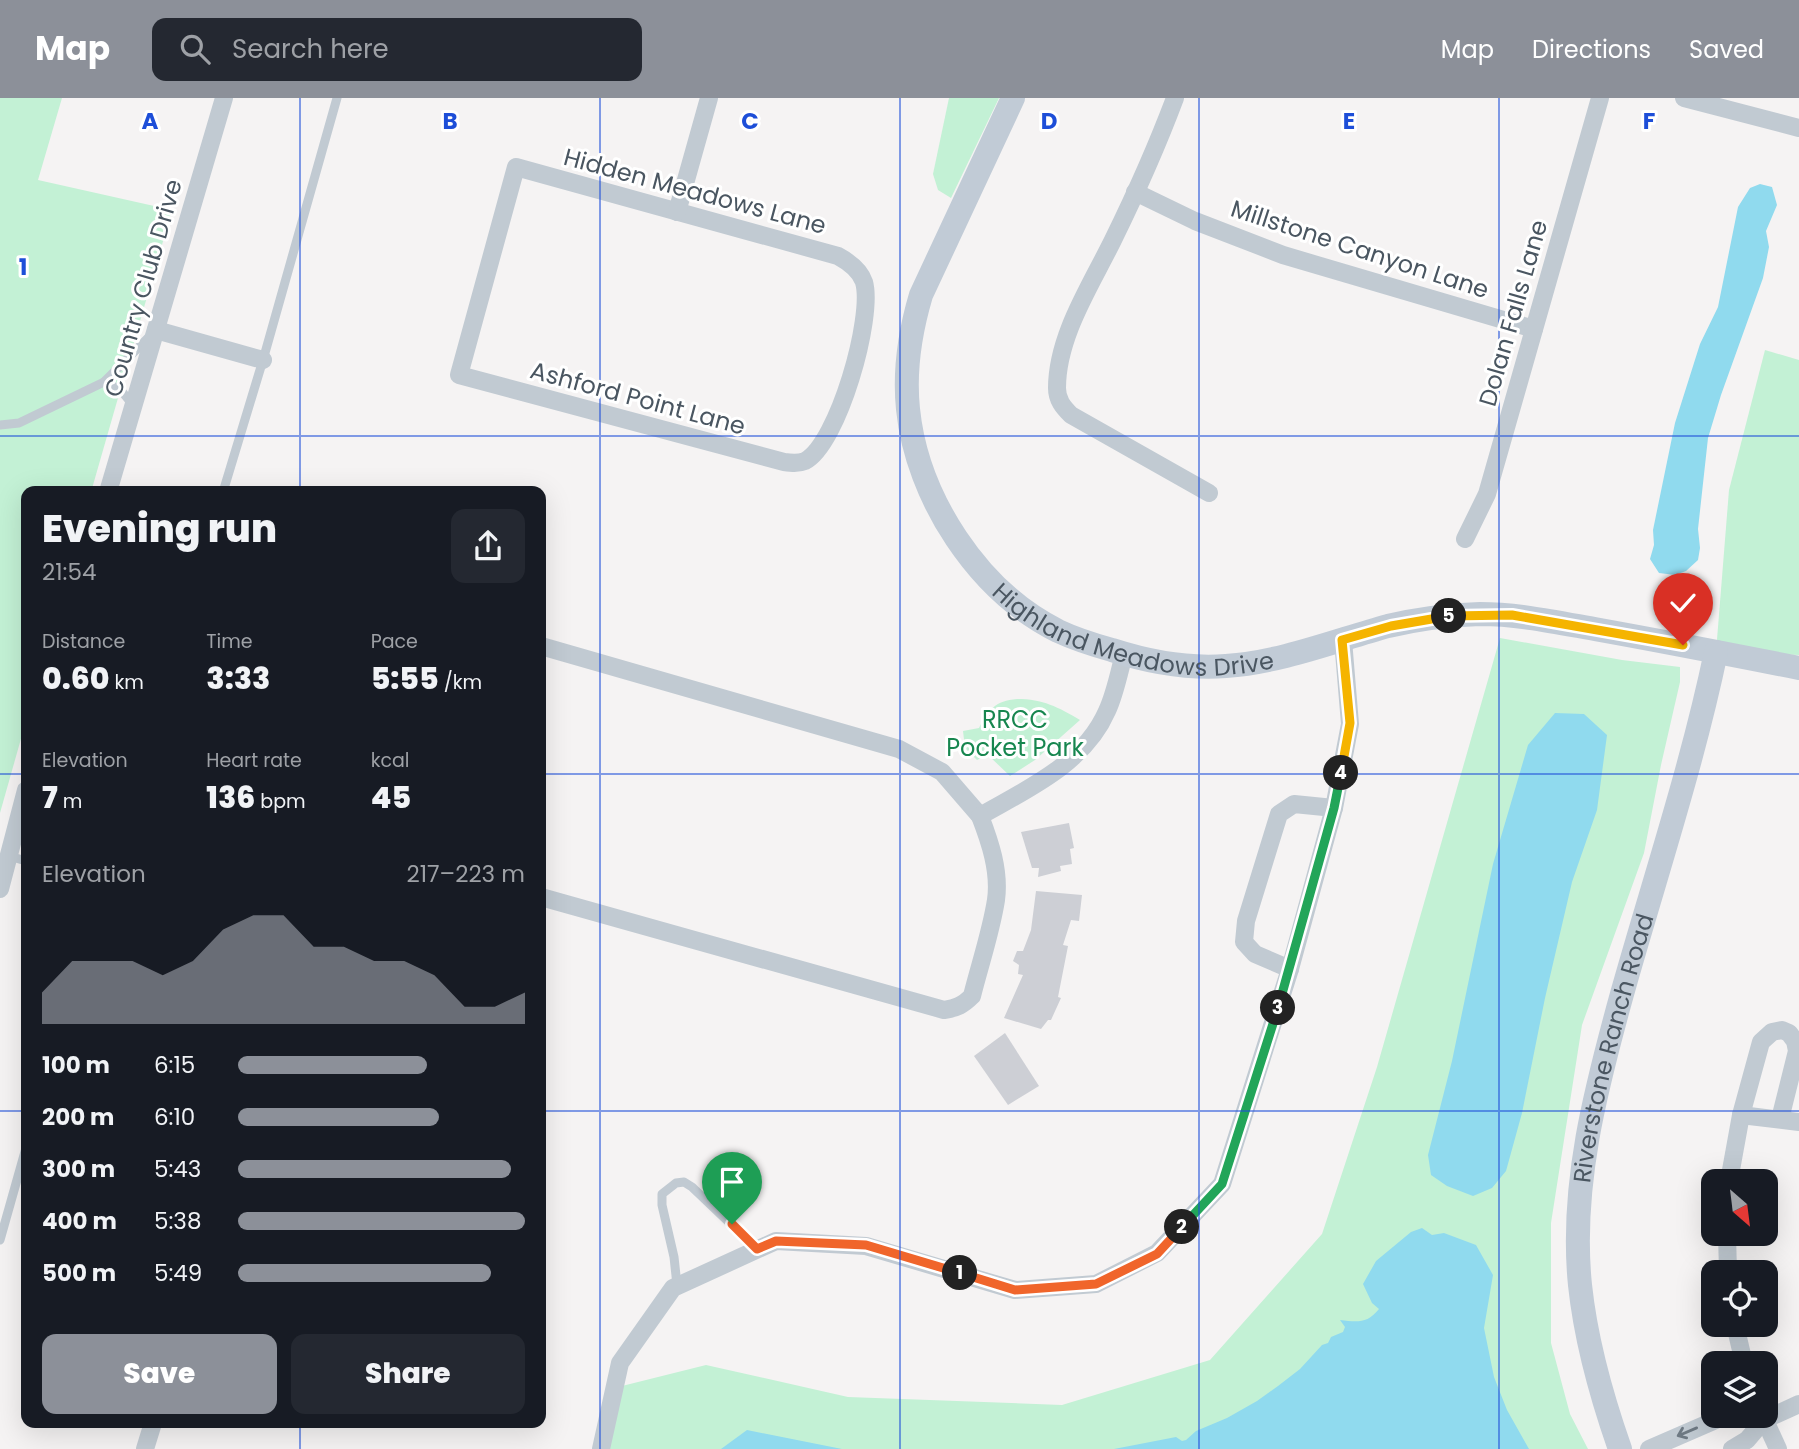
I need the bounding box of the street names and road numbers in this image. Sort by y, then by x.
street label: Hidden Meadows Lane [560,140,830,242]
street label: Country Club Drive [96,175,190,401]
street label: Millstone Canyon Lane [1227,192,1493,306]
street label: Dolan Falls Lane [1471,216,1555,410]
street label: Ashford Point Lane [527,353,749,443]
street label: Highland Meadows Drive [986,575,1276,683]
street label: Riverstone Ranch Road [1565,909,1661,1184]

